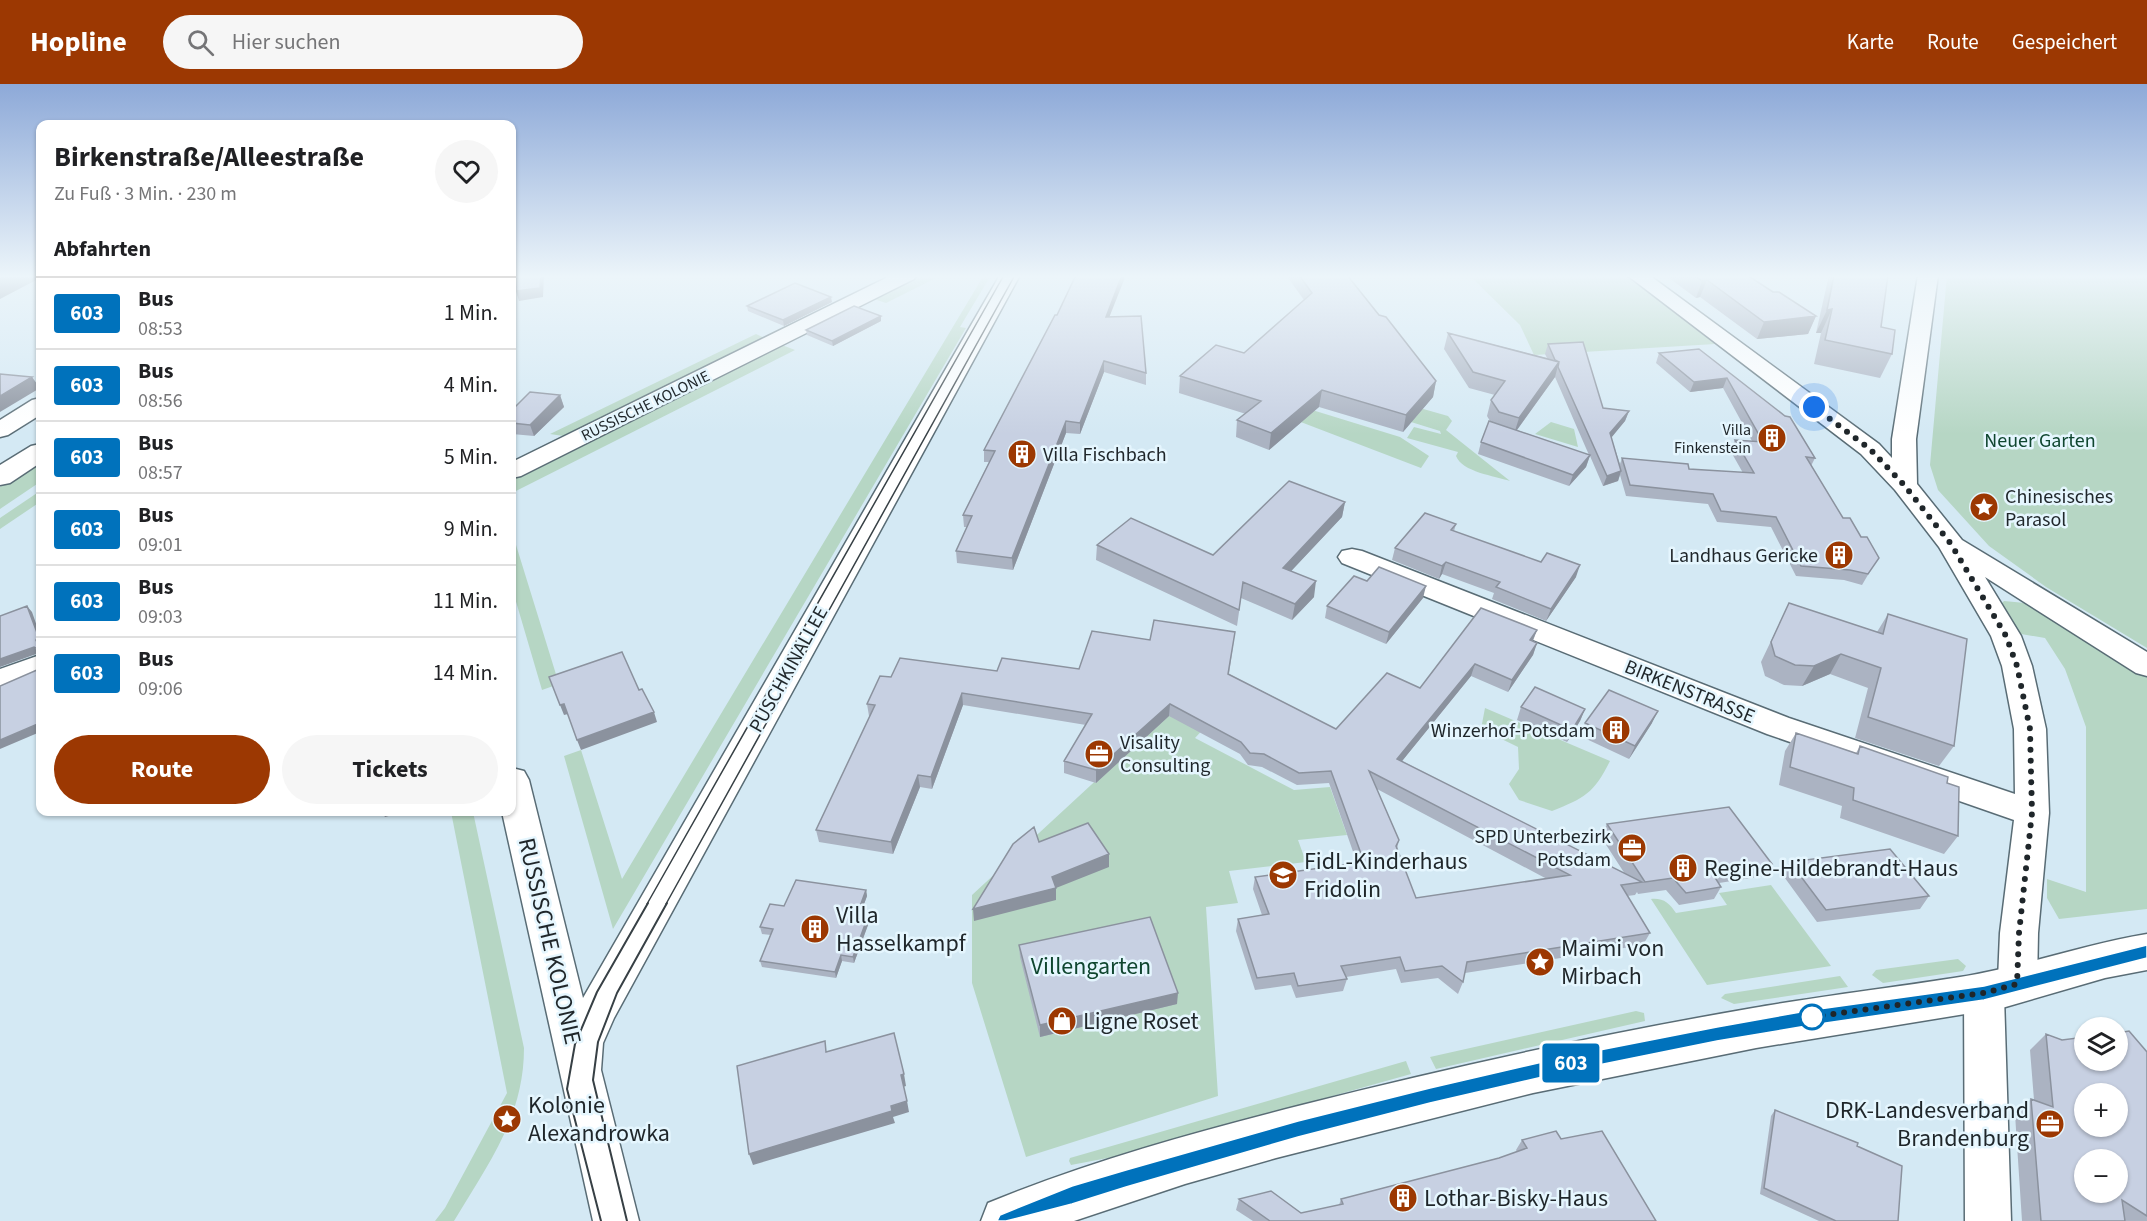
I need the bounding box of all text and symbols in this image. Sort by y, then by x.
search box [163,15,583,69]
text: Hopline [30,22,127,62]
icon: search [184,26,217,59]
text: Hier suchen [232,26,341,58]
text: Karte [1847,27,1894,57]
text: Route [1927,27,1979,57]
text: Gespeichert [2012,27,2117,57]
text: Birkenstraße/Alleestraße [54,137,364,177]
button: heart [435,140,498,203]
text: Zu Fuß · 3 Min. · 230 m [54,180,237,208]
text: Abfahrten [54,233,151,265]
text: Bus [138,283,174,315]
text: 1 Min. [444,297,498,329]
text: 603 [70,298,104,328]
text: 08:53 [138,315,183,343]
text: Bus [138,355,174,387]
street label: RUSSISCHE KOLONIE [577,365,713,447]
text: 4 Min. [444,369,498,401]
text: 603 [70,370,104,400]
text: 08:56 [138,387,183,415]
your location [1799,392,1829,422]
place label: Villa Finkenstein [1674,419,1751,459]
building icon: Villa Finkenstein [1756,422,1788,454]
text: Bus [138,427,174,459]
park label: Neuer Garten [1984,427,2096,455]
building icon: Villa Fischbach [1006,438,1038,470]
text: 5 Min. [444,441,498,473]
place label: Villa Fischbach [1043,441,1167,469]
text: 603 [70,442,104,472]
text: 08:57 [138,459,183,487]
place label: Chinesisches Parasol [2005,483,2113,534]
place icon: Chinesisches Parasol [1968,491,2000,523]
text: Bus [138,499,174,531]
text: 9 Min. [444,513,498,545]
text: 603 [70,514,104,544]
text: 09:01 [138,531,183,559]
building icon: Landhaus Gericke [1823,539,1855,571]
place label: Landhaus Gericke [1669,542,1818,570]
text: Bus [138,571,174,603]
text: 11 Min. [433,585,498,617]
text: 603 [70,586,104,616]
street label: PUSCHKINALLEE [743,601,835,738]
text: 09:03 [138,603,183,631]
text: Bus [138,643,174,675]
street label: BIRKENSTRASSE [1620,653,1759,731]
text: 14 Min. [433,657,498,689]
text: 603 [70,658,104,688]
text: 09:06 [138,675,183,703]
building icon: Winzerhof-Potsdam [1600,714,1632,746]
place label: Winzerhof-Potsdam [1431,717,1595,745]
place label: Visality Consulting [1120,729,1210,780]
button: Route [54,735,270,804]
button: Tickets [282,735,498,804]
office icon: Visality Consulting [1083,738,1115,770]
place label: SPD Unterbezirk Potsdam [1474,823,1611,874]
office icon: SPD Unterbezirk Potsdam [1616,832,1648,864]
street label: RUSSISCHE KOLONIE [509,834,590,1048]
place label: FidL-Kinderhaus Fridolin [1304,844,1468,907]
place label: Regine-Hildebrandt-Haus [1704,851,1958,886]
building icon: Regine-Hildebrandt-Haus [1667,852,1699,884]
school or university icon: FidL-Kinderhaus Fridolin [1267,859,1299,891]
place label: Villa Hasselkampf [836,898,967,961]
building icon: Villa Hasselkampf [799,913,831,945]
place label: Maimi von Mirbach [1561,931,1664,994]
place icon: Maimi von Mirbach [1524,946,1556,978]
park label: Villengarten [1031,949,1151,984]
place label: Ligne Roset [1083,1004,1199,1039]
unlabelled marker [1799,1004,1825,1030]
shop icon: Ligne Roset [1046,1005,1078,1037]
map controls [2074,1017,2128,1203]
button: layers [2074,1017,2128,1071]
line badge: 603 [1536,1044,1606,1082]
text: 603 [1554,1048,1588,1078]
button: + [2074,1083,2128,1137]
place label: Kolonie Alexandrowka [528,1088,670,1151]
place label: DRK-Landesverband Brandenburg [1825,1093,2029,1156]
place icon: Kolonie Alexandrowka [491,1103,523,1135]
office icon: DRK-Landesverband Brandenburg [2034,1108,2066,1140]
button: − [2074,1149,2128,1203]
place label: Lothar-Bisky-Haus [1424,1181,1608,1216]
building icon: Lothar-Bisky-Haus [1387,1182,1419,1214]

